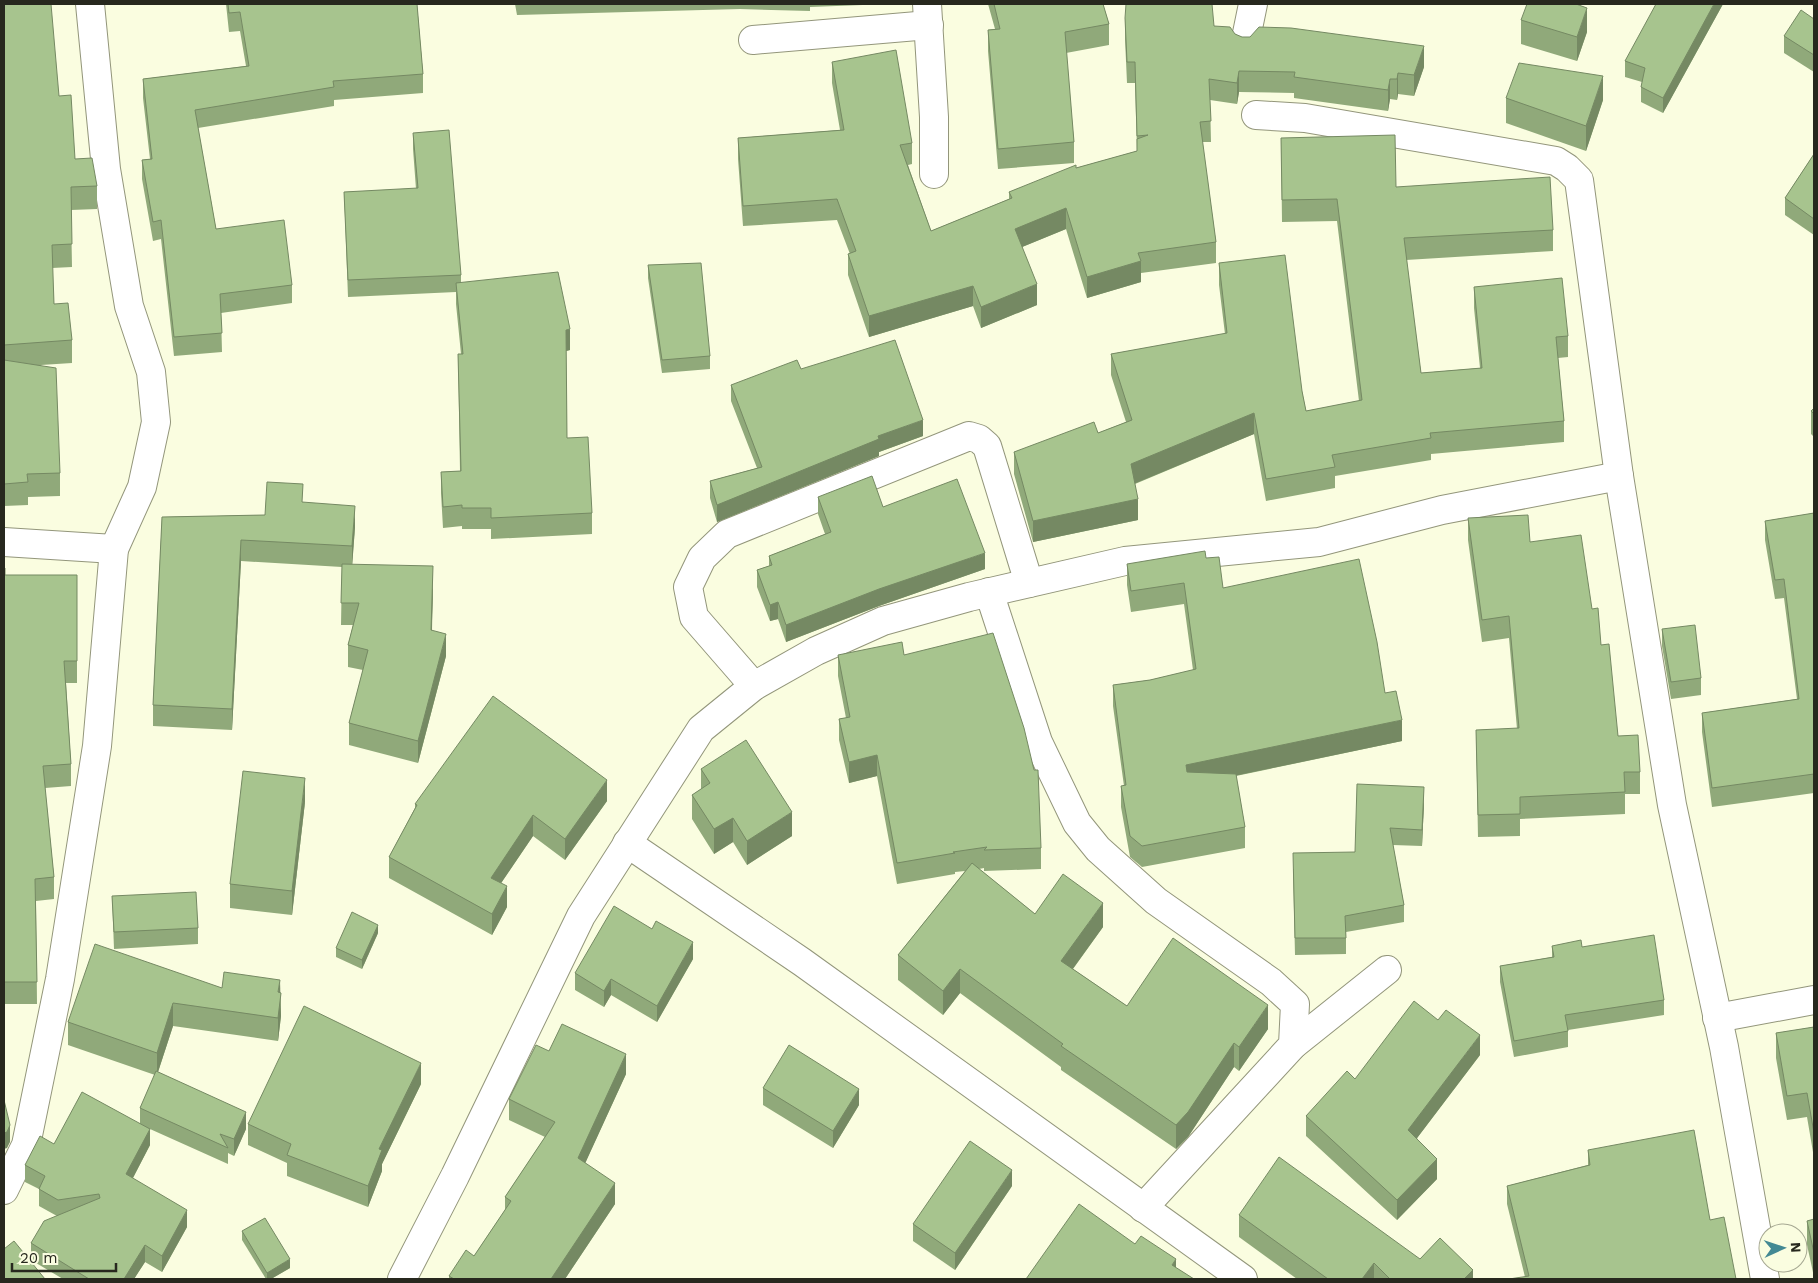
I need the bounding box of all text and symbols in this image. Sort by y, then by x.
north arrow [1758,1223,1808,1273]
scale bar [12,1240,116,1272]
text: N [1788,1242,1804,1253]
text: 20 m [20,1249,58,1267]

